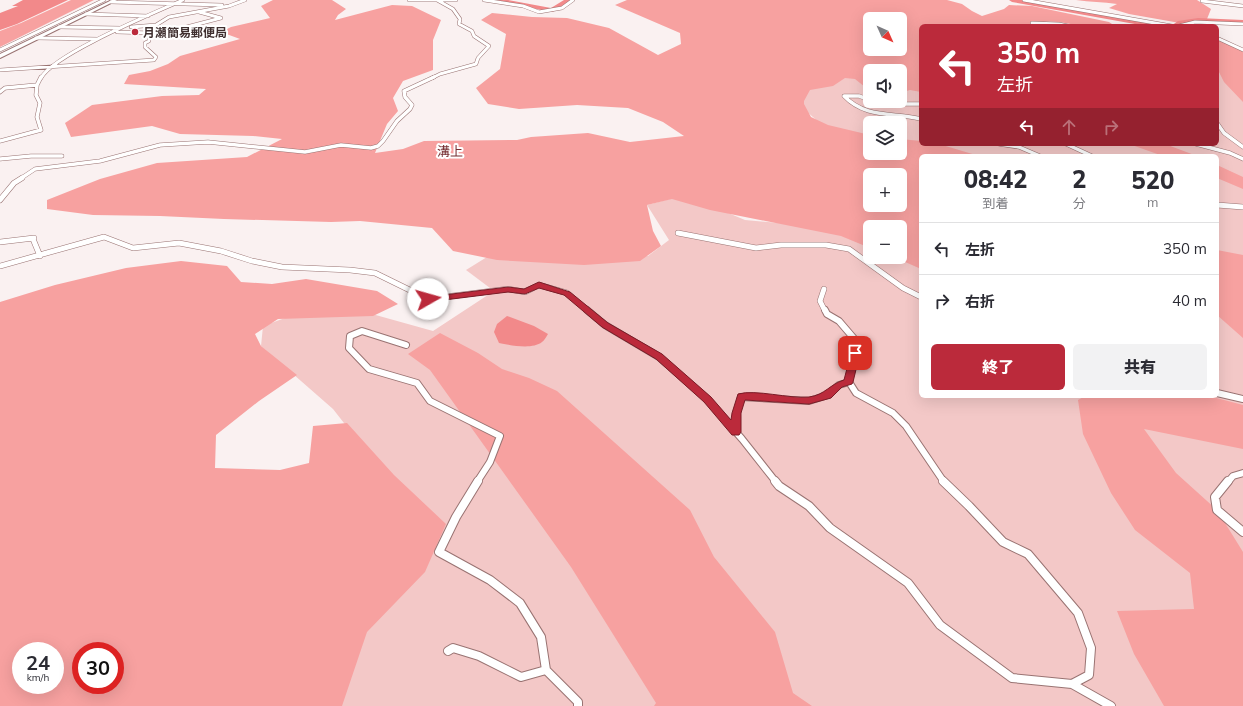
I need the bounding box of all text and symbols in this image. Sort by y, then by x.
north arrow [863,12,907,56]
map controls [863,12,907,264]
place label: 月瀬簡易郵便局 [143,25,227,40]
marker: 月瀬簡易郵便局 [130,27,140,37]
text: 350 m [997,35,1080,70]
icon: left [931,40,983,92]
button: sound [863,64,907,108]
text: 左折 [997,73,1033,96]
button: layers [863,116,907,160]
icon: left [1016,116,1038,138]
icon: ahead [1058,116,1080,138]
icon: right [1100,116,1122,138]
district label: 溝上 [437,143,463,159]
text: 08:42 [964,164,1027,194]
text: 2 [1072,164,1087,194]
text: 520 [1131,165,1174,195]
button: + [863,168,907,212]
text: m [1147,194,1158,210]
text: 到着 [983,195,1009,211]
text: 分 [1073,195,1086,211]
button: − [863,220,907,264]
icon: left [931,238,953,260]
text: 350 m [1163,239,1207,258]
text: 左折 [965,240,995,259]
position arrow [407,278,449,320]
icon: right [931,290,953,312]
text: 40 m [1172,291,1207,310]
text: 右折 [965,292,995,311]
pin [838,336,872,370]
icon: arrive [844,342,866,364]
button: 終了 [931,344,1065,390]
button: 共有 [1073,344,1207,390]
speed limit sign: 30 [72,642,124,694]
text: 24 [26,650,50,675]
text: km/h [27,671,49,684]

